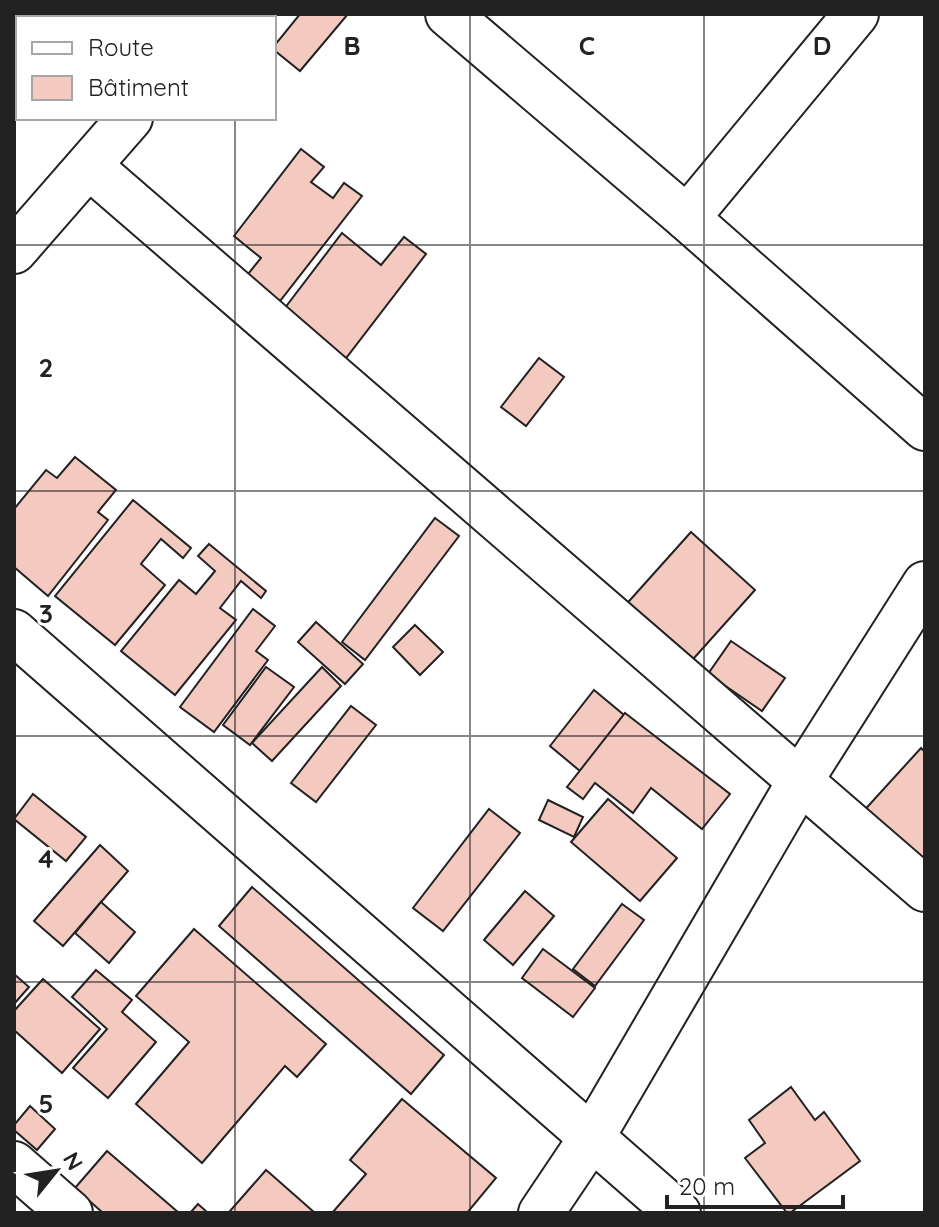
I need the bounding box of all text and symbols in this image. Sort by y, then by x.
legend [16,16,276,120]
text: B [343,29,361,62]
text: C [579,29,595,62]
text: D [813,29,831,62]
text: Route [88,32,154,62]
text: Bâtiment [88,72,189,102]
text: 2 [39,351,53,384]
text: 3 [39,597,53,630]
text: 4 [38,842,54,875]
text: 5 [39,1087,53,1120]
north arrow [16,1131,96,1211]
text: N [57,1147,89,1175]
scale bar [667,1159,843,1209]
text: 20 m [679,1171,735,1201]

